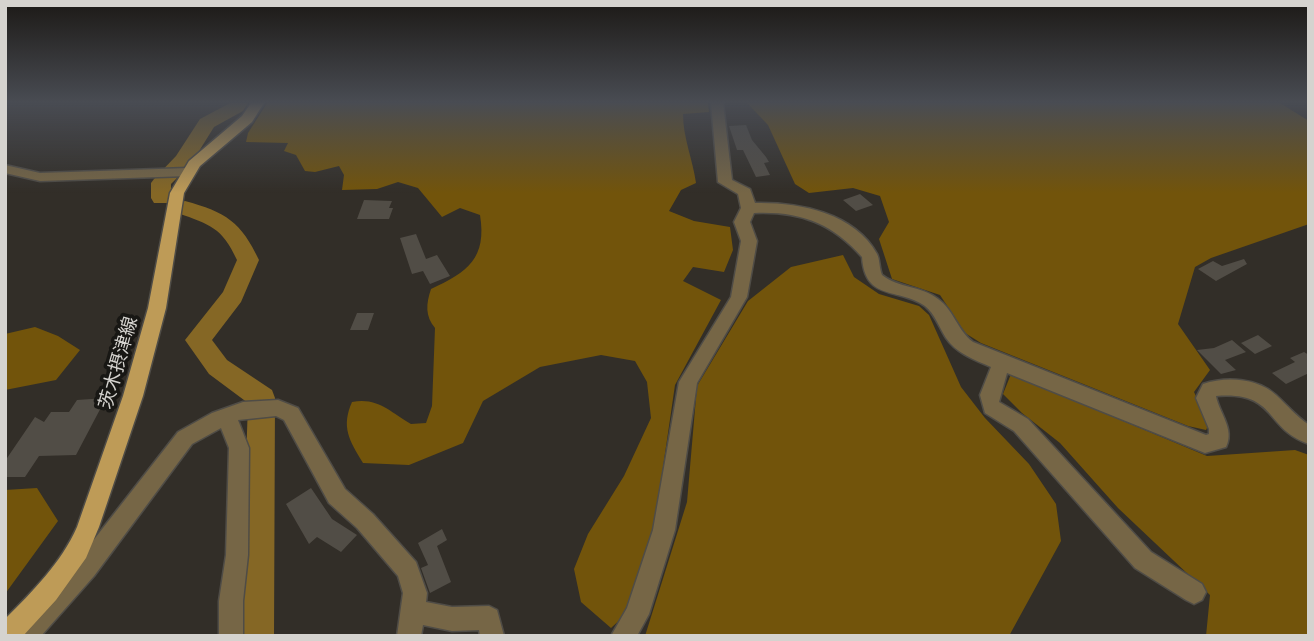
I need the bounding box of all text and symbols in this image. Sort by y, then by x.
street label: 茨木摂津線 [95,314,143,412]

